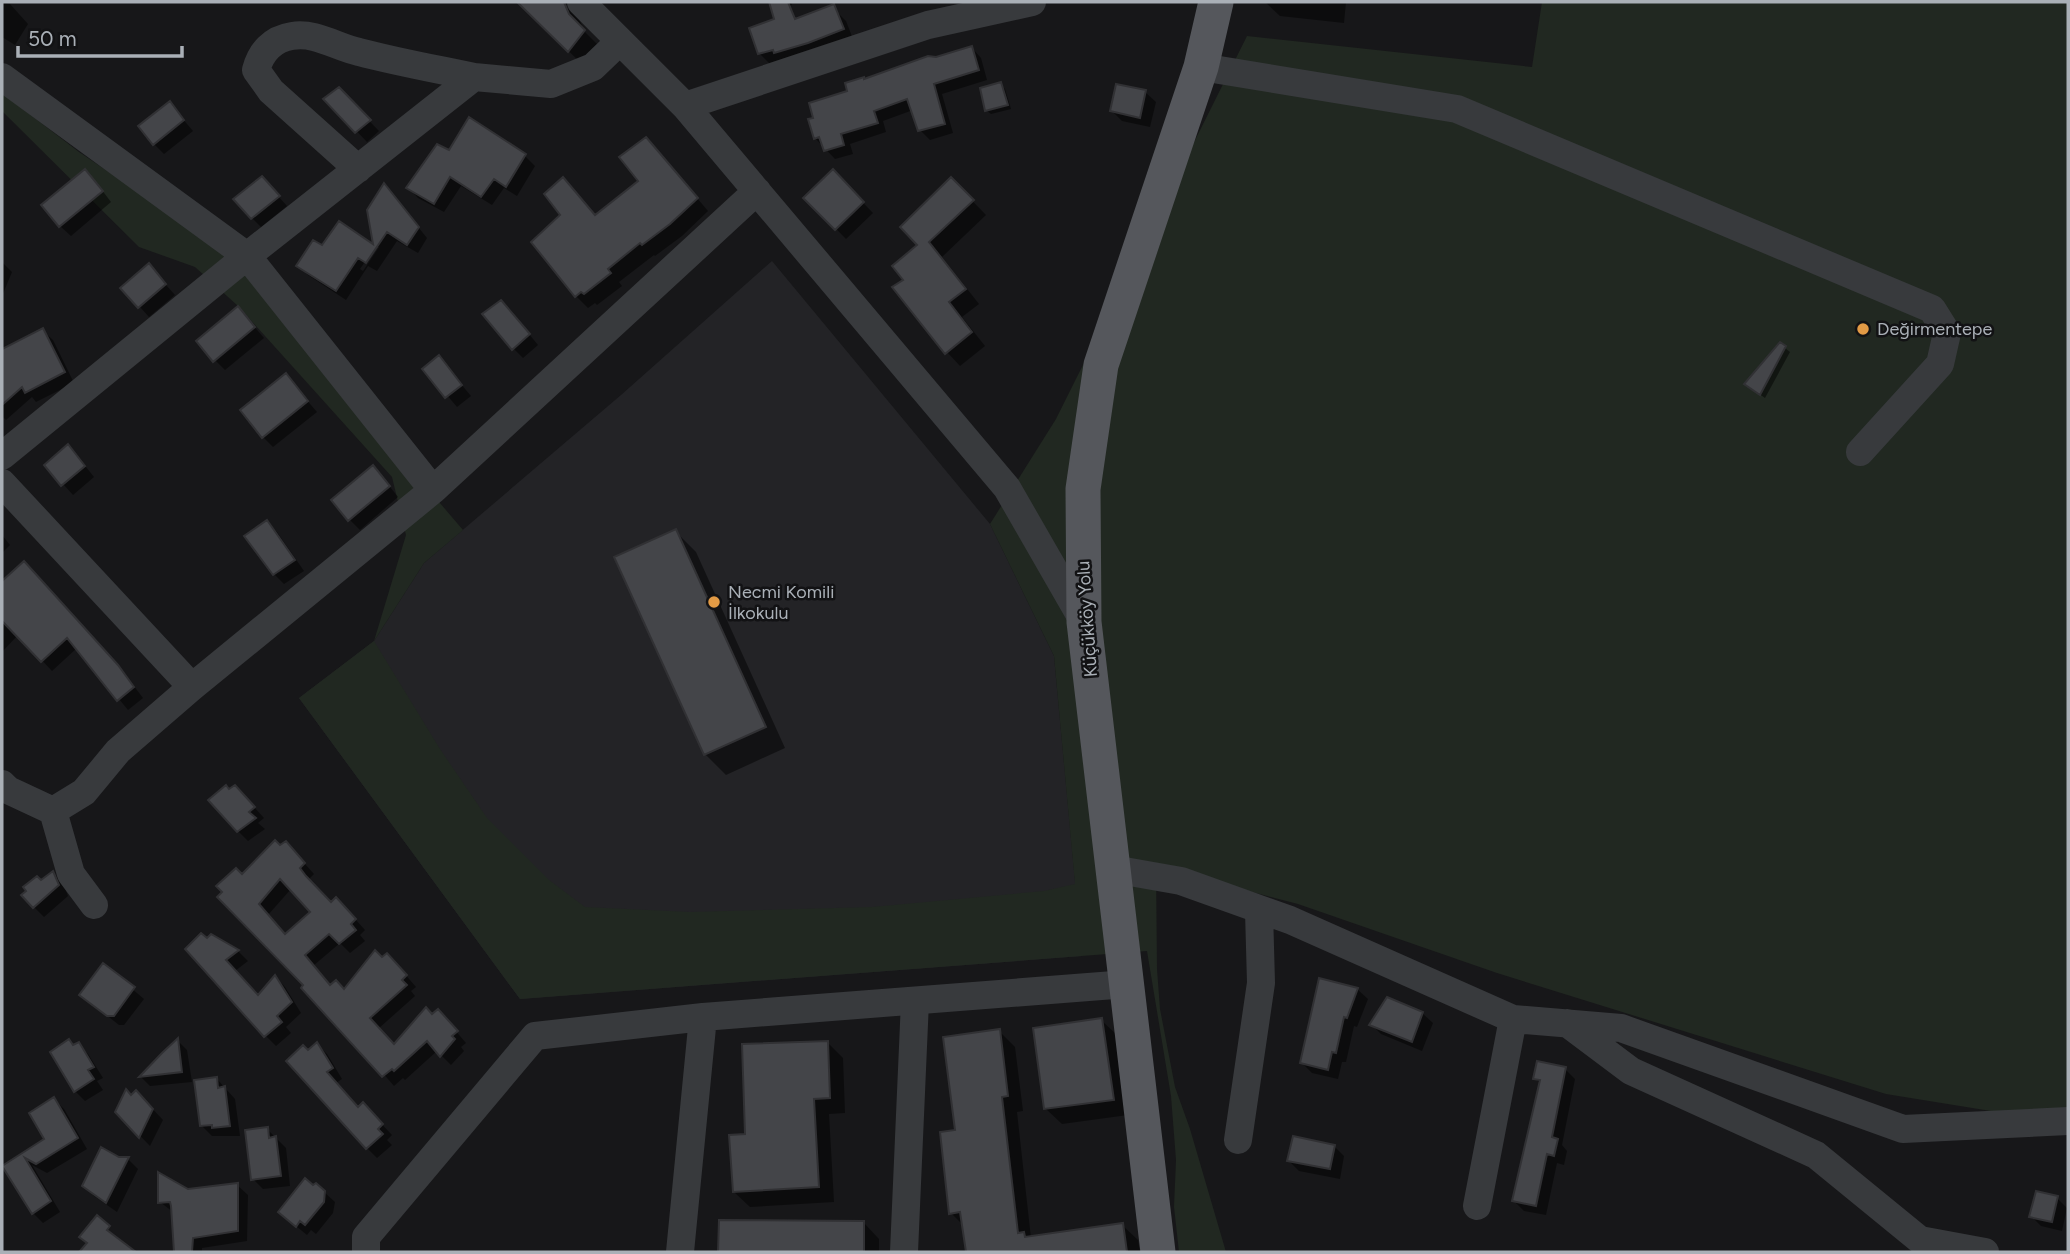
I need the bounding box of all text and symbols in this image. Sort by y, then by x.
scale bar [18,14,182,58]
text: 50 m [28,26,77,51]
place label: Değirmentepe [1877,318,1992,340]
marker: Değirmentepe [1855,321,1871,337]
street label: Küçükköy Yolu [1072,560,1102,678]
place label: Necmi Komili İlkokulu [728,581,834,624]
marker: Necmi Komili İlkokulu [706,594,722,610]

